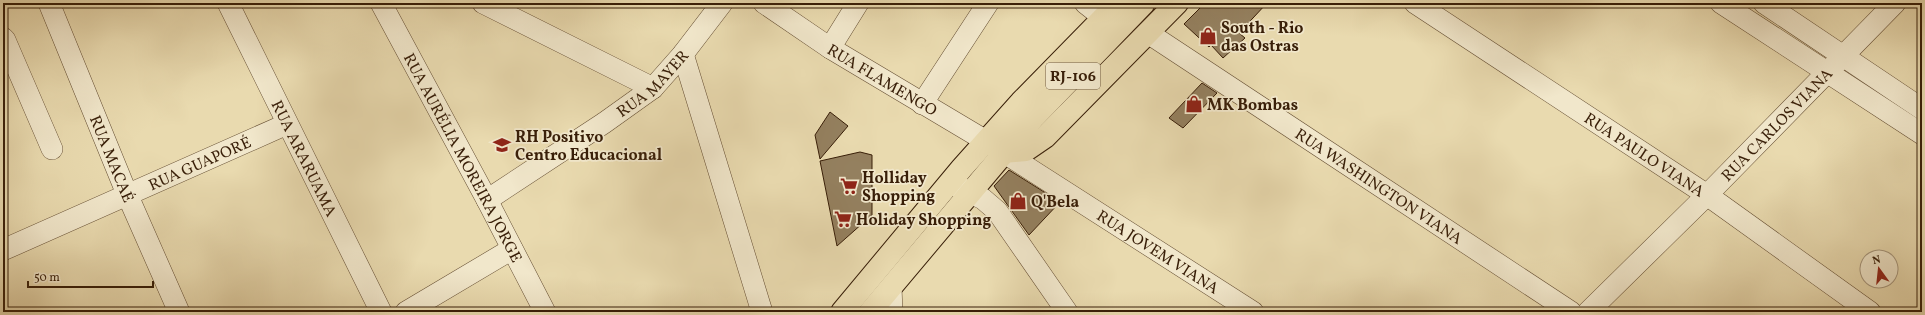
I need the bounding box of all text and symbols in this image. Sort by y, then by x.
place label: South - Rio das Ostras [1221,18,1303,58]
shop icon: South - Rio das Ostras [1198,26,1218,46]
street label: RUA FLAMENGO [822,40,941,123]
street label: RUA MAYER [613,46,695,123]
street label: RUA AURÉLIA MOREIRA JORGE [397,50,526,267]
road number: RJ-106 [1046,63,1100,89]
street label: RUA CARLOS VIANA [1717,64,1838,187]
shop icon: MK Bombas [1184,94,1204,114]
place label: MK Bombas [1207,95,1298,117]
street label: RUA ARARUAMA [265,97,341,221]
street label: RUA PAULO VIANA [1579,108,1708,203]
street label: RUA MACAÉ [83,112,138,206]
street label: RUA WASHINGTON VIANA [1290,124,1466,251]
place label: RH Positivo Centro Educacional [515,127,663,167]
street label: RUA GUAPORÉ [145,132,255,197]
school or university icon: RH Positivo Centro Educacional [492,135,512,155]
place label: Holliday Shopping [862,168,935,208]
supermarket icon: Holliday Shopping [839,176,859,196]
shop icon: Q'Bela [1008,191,1028,211]
place label: Q'Bela [1031,192,1080,214]
street label: RUA JOVEM VIANA [1092,206,1223,300]
supermarket icon: Holiday Shopping [833,209,853,229]
place label: Holiday Shopping [856,210,992,232]
north arrow [1859,249,1899,289]
text: N [1871,253,1883,269]
scale bar [28,263,153,289]
text: 50 m [34,270,60,286]

